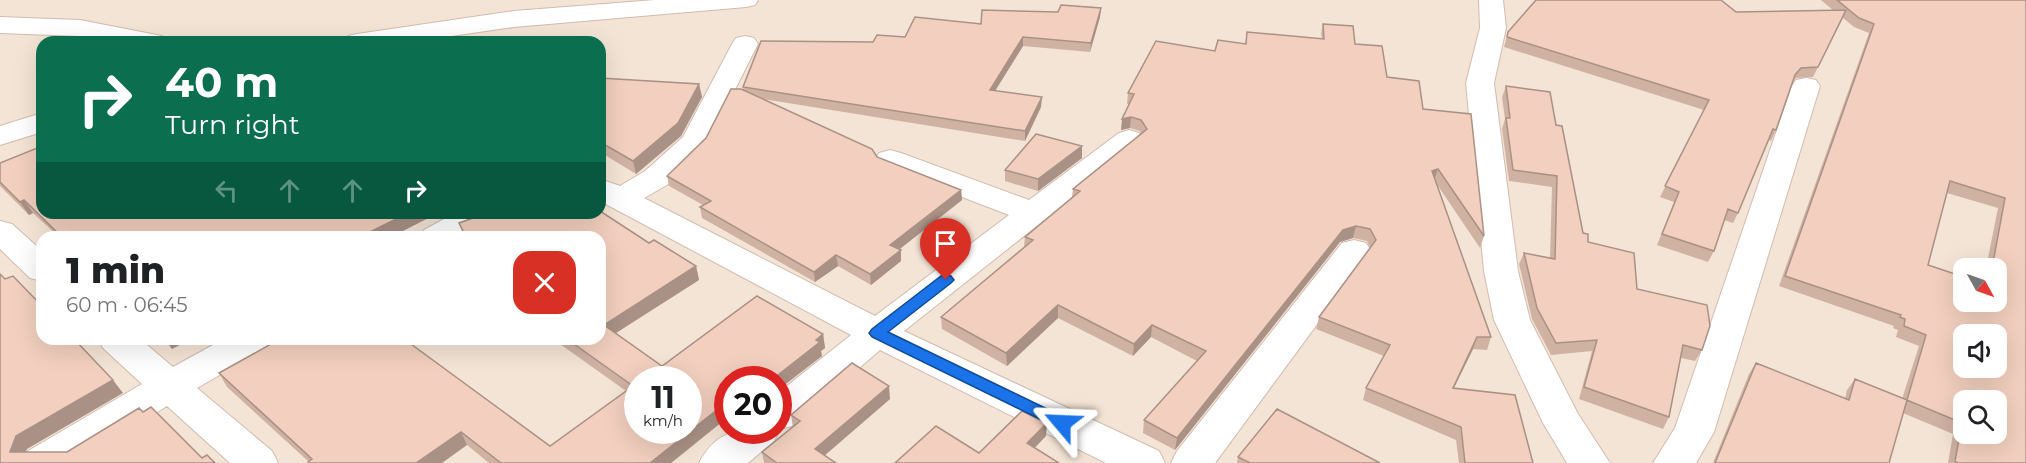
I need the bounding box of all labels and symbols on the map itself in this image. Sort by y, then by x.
pin [920,218,971,280]
north arrow [1953,258,2007,312]
speed limit sign: 20 [714,366,792,444]
position arrow [1030,391,1094,455]

